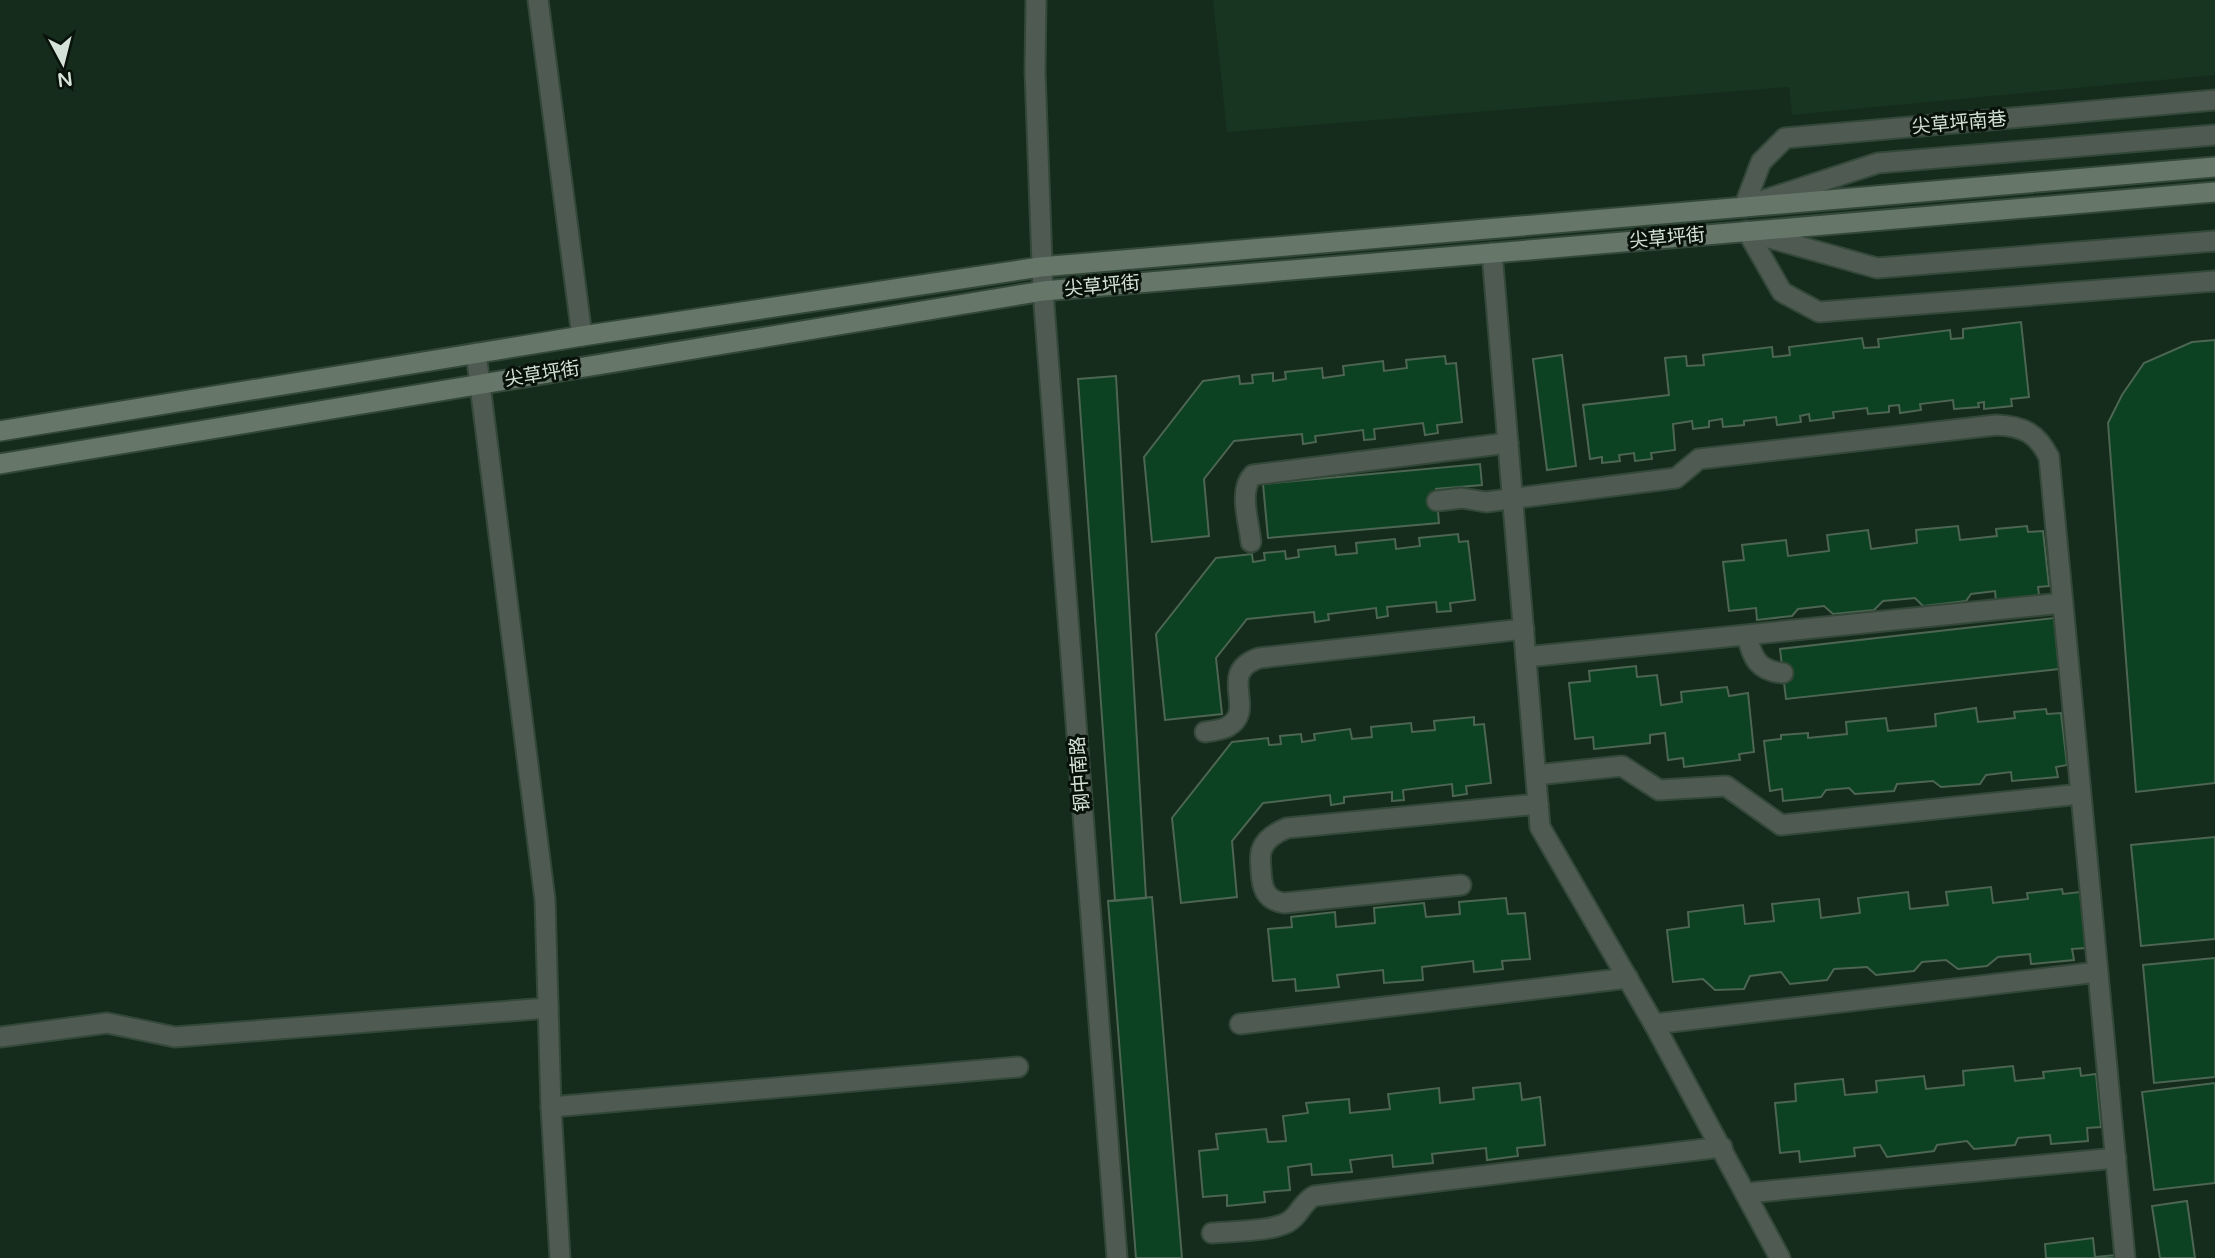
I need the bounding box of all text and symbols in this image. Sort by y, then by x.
north arrow [28,28,98,98]
text: N [56,67,74,91]
street label: 尖草坪南巷 [1911,108,2007,138]
street label: 尖草坪街 [1628,224,1706,252]
street label: 尖草坪街 [1063,272,1141,300]
street label: 尖草坪街 [503,357,581,391]
street label: 钢中南路 [1066,735,1094,813]

